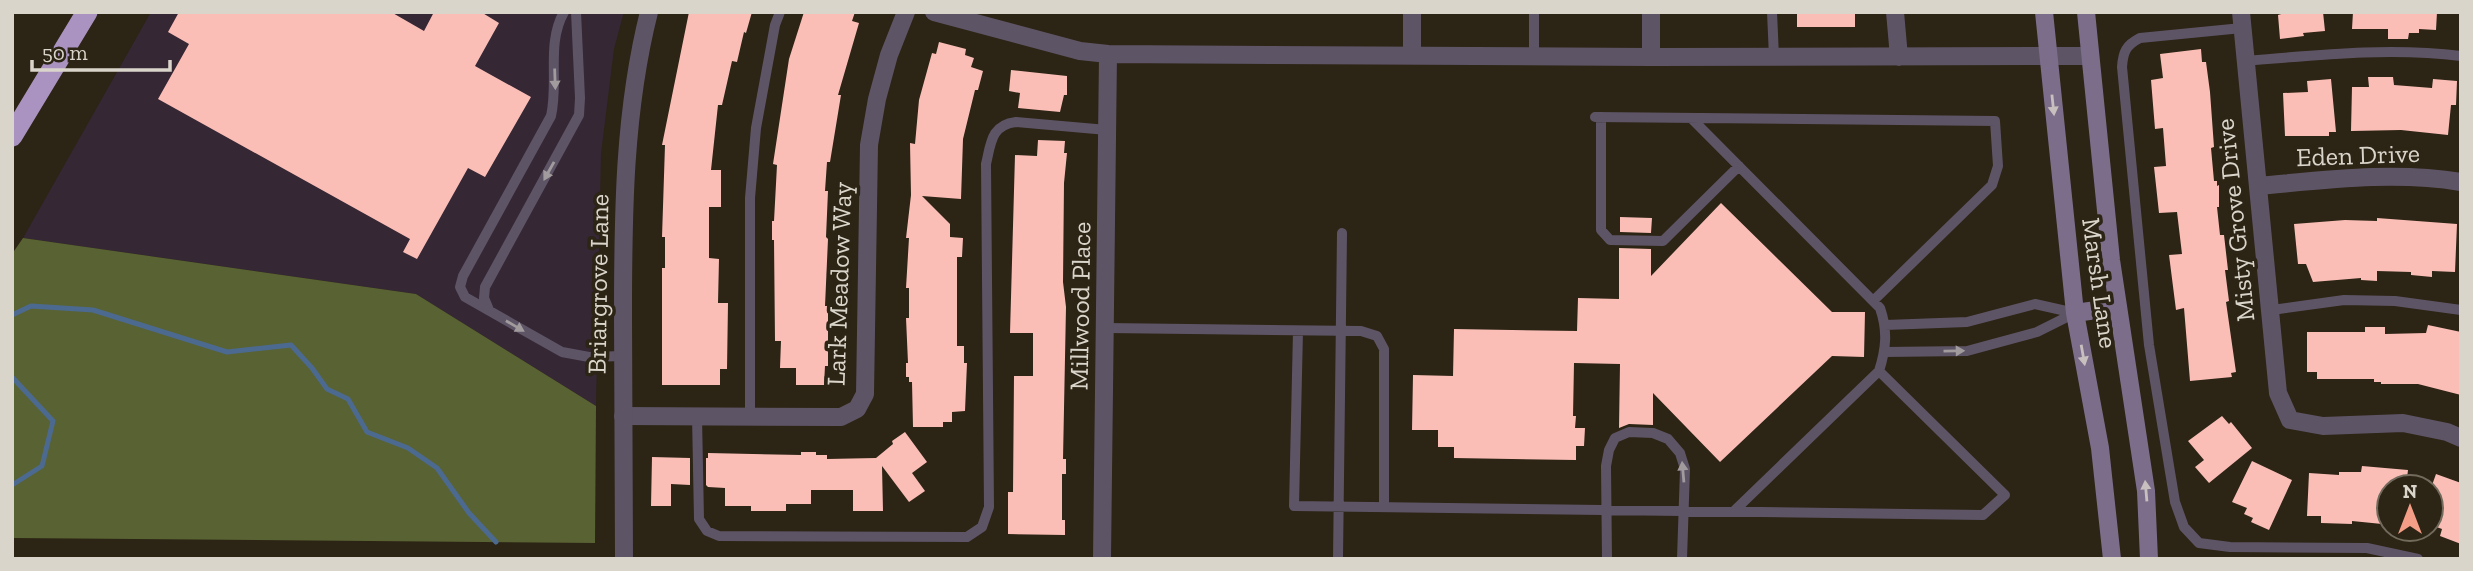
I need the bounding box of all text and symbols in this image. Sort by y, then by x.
scale bar [32,28,170,72]
text: 50 m [42,40,88,65]
one-way arrow [549,68,560,90]
one-way arrow [2048,94,2059,116]
street label: Misty Grove Drive [2208,117,2262,323]
street label: Eden Drive [2296,137,2420,173]
one-way arrow [543,161,555,181]
street label: Lark Meadow Way [819,181,859,387]
street label: Briargrove Lane [580,194,616,374]
street label: Marsh Lane [2075,216,2125,350]
street label: Millwood Place [1063,221,1097,391]
one-way arrow [506,319,525,332]
one-way arrow [2078,344,2089,366]
one-way arrow [1943,345,1965,357]
one-way arrow [1677,461,1688,483]
north arrow [2375,473,2445,543]
one-way arrow [2140,479,2151,501]
text: N [2403,480,2417,503]

